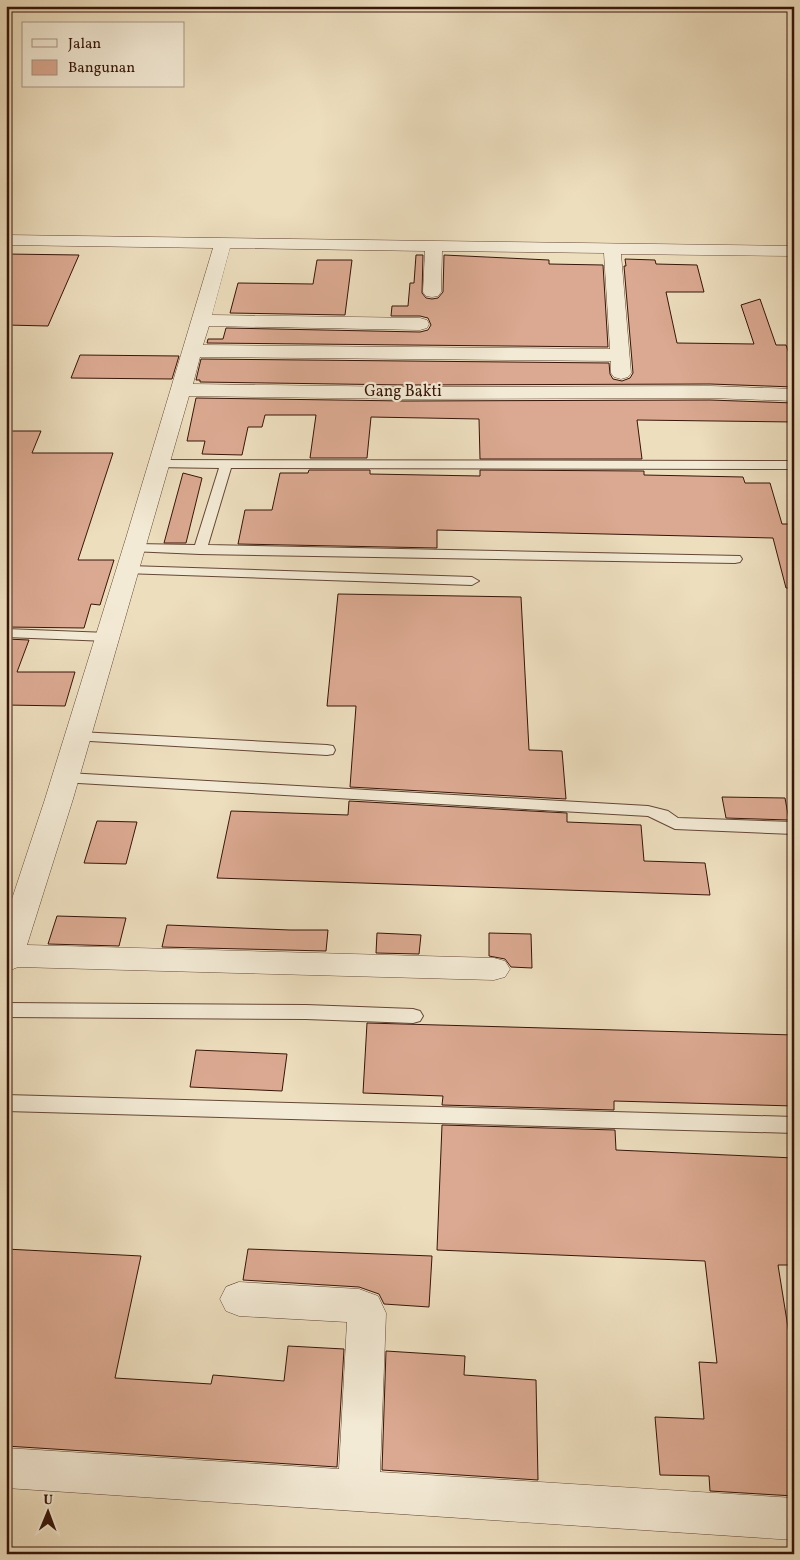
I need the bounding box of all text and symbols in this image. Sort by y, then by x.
legend [22,22,185,88]
text: Jalan [68,34,101,55]
text: Bangunan [68,58,135,79]
street label: Gang Bakti [364,381,442,403]
north arrow [22,1488,72,1538]
text: U [43,1491,54,1510]

